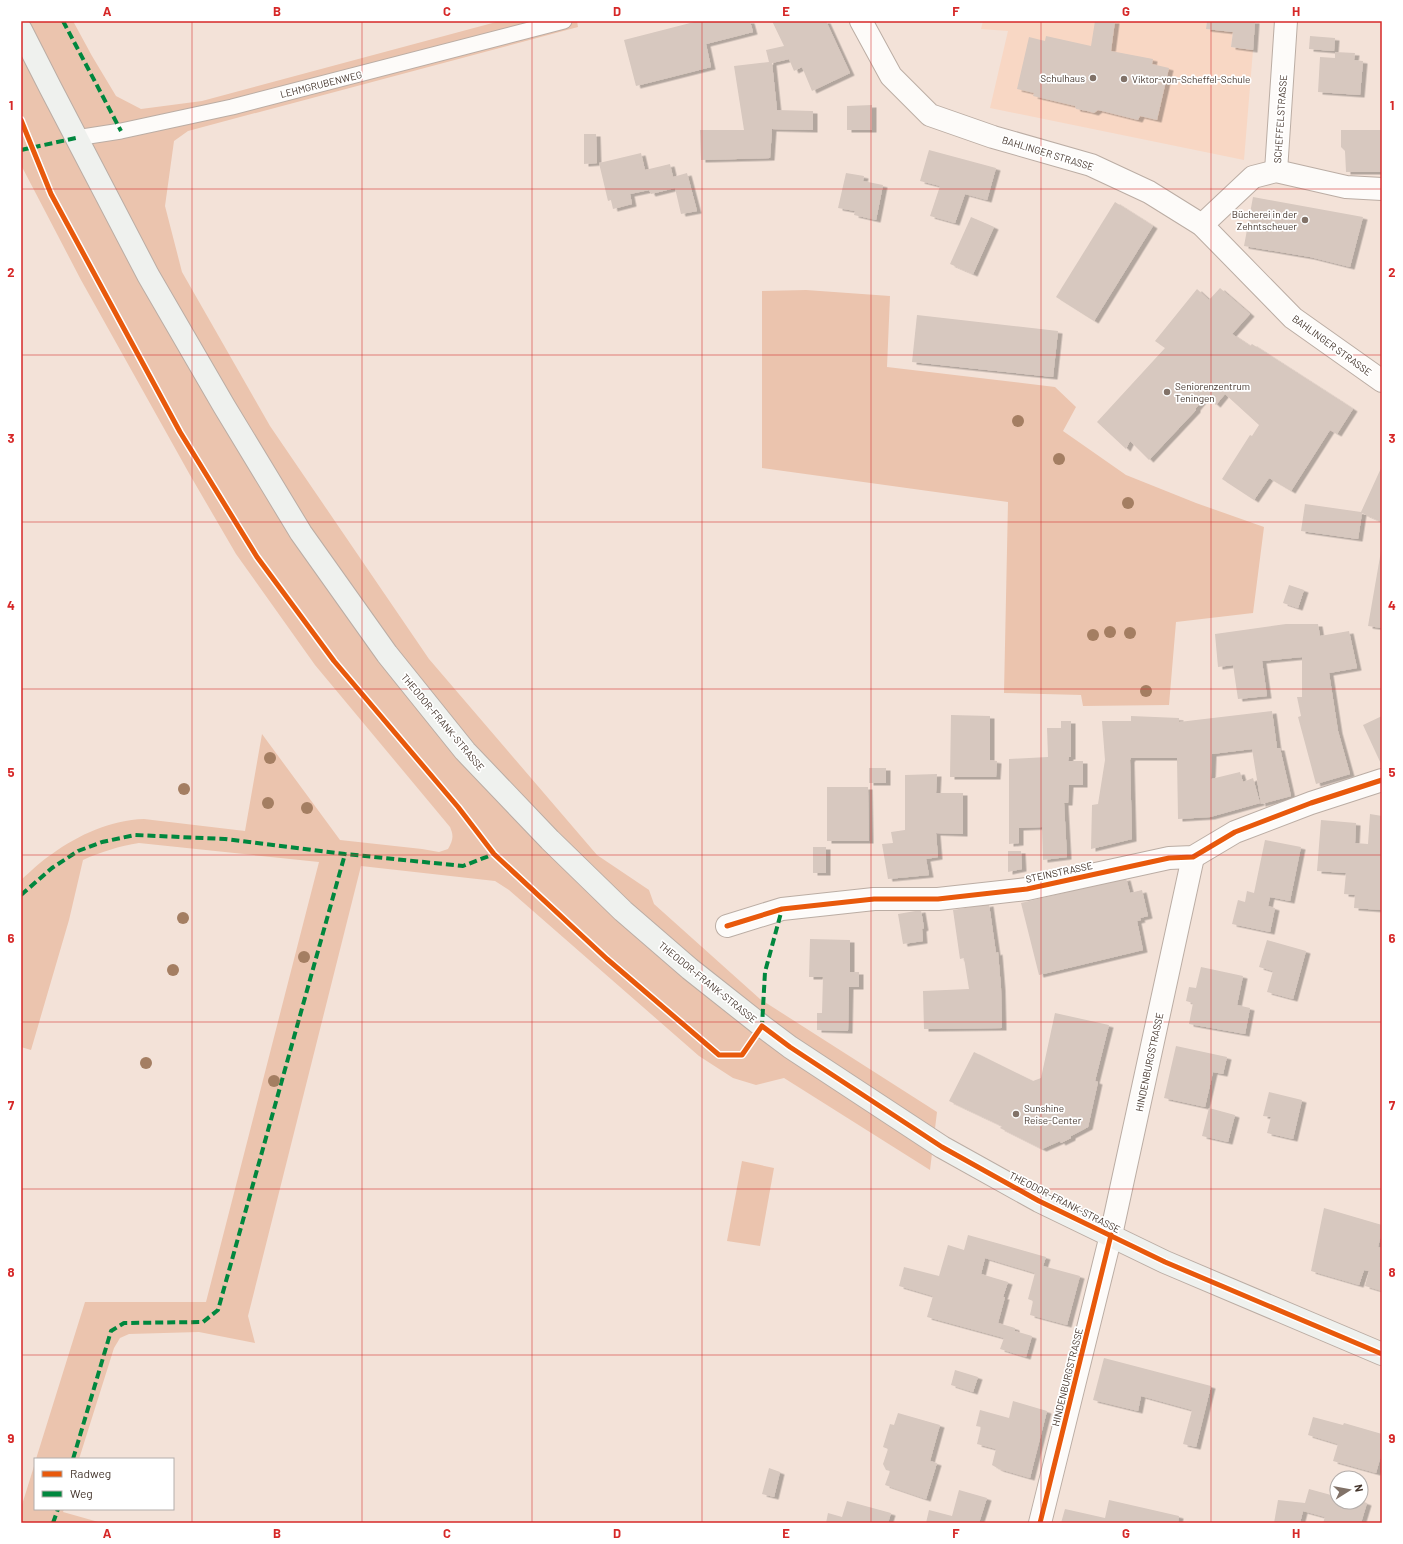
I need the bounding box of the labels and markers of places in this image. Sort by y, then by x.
place label: Schulhaus [1040,72,1085,84]
marker: Schulhaus [1088,73,1098,83]
place label: Viktor-von-Scheffel-Schule [1132,73,1250,85]
marker: Viktor-von-Scheffel-Schule [1119,74,1129,84]
place label: Bücherei in der Zehntscheuer [1232,208,1297,232]
marker: Bücherei in der Zehntscheuer [1300,215,1310,225]
place label: Seniorenzentrum Teningen [1175,380,1250,404]
marker: Seniorenzentrum Teningen [1162,387,1172,397]
place label: Sunshine Reise-Center [1024,1102,1082,1126]
marker: Sunshine Reise-Center [1011,1109,1021,1119]

